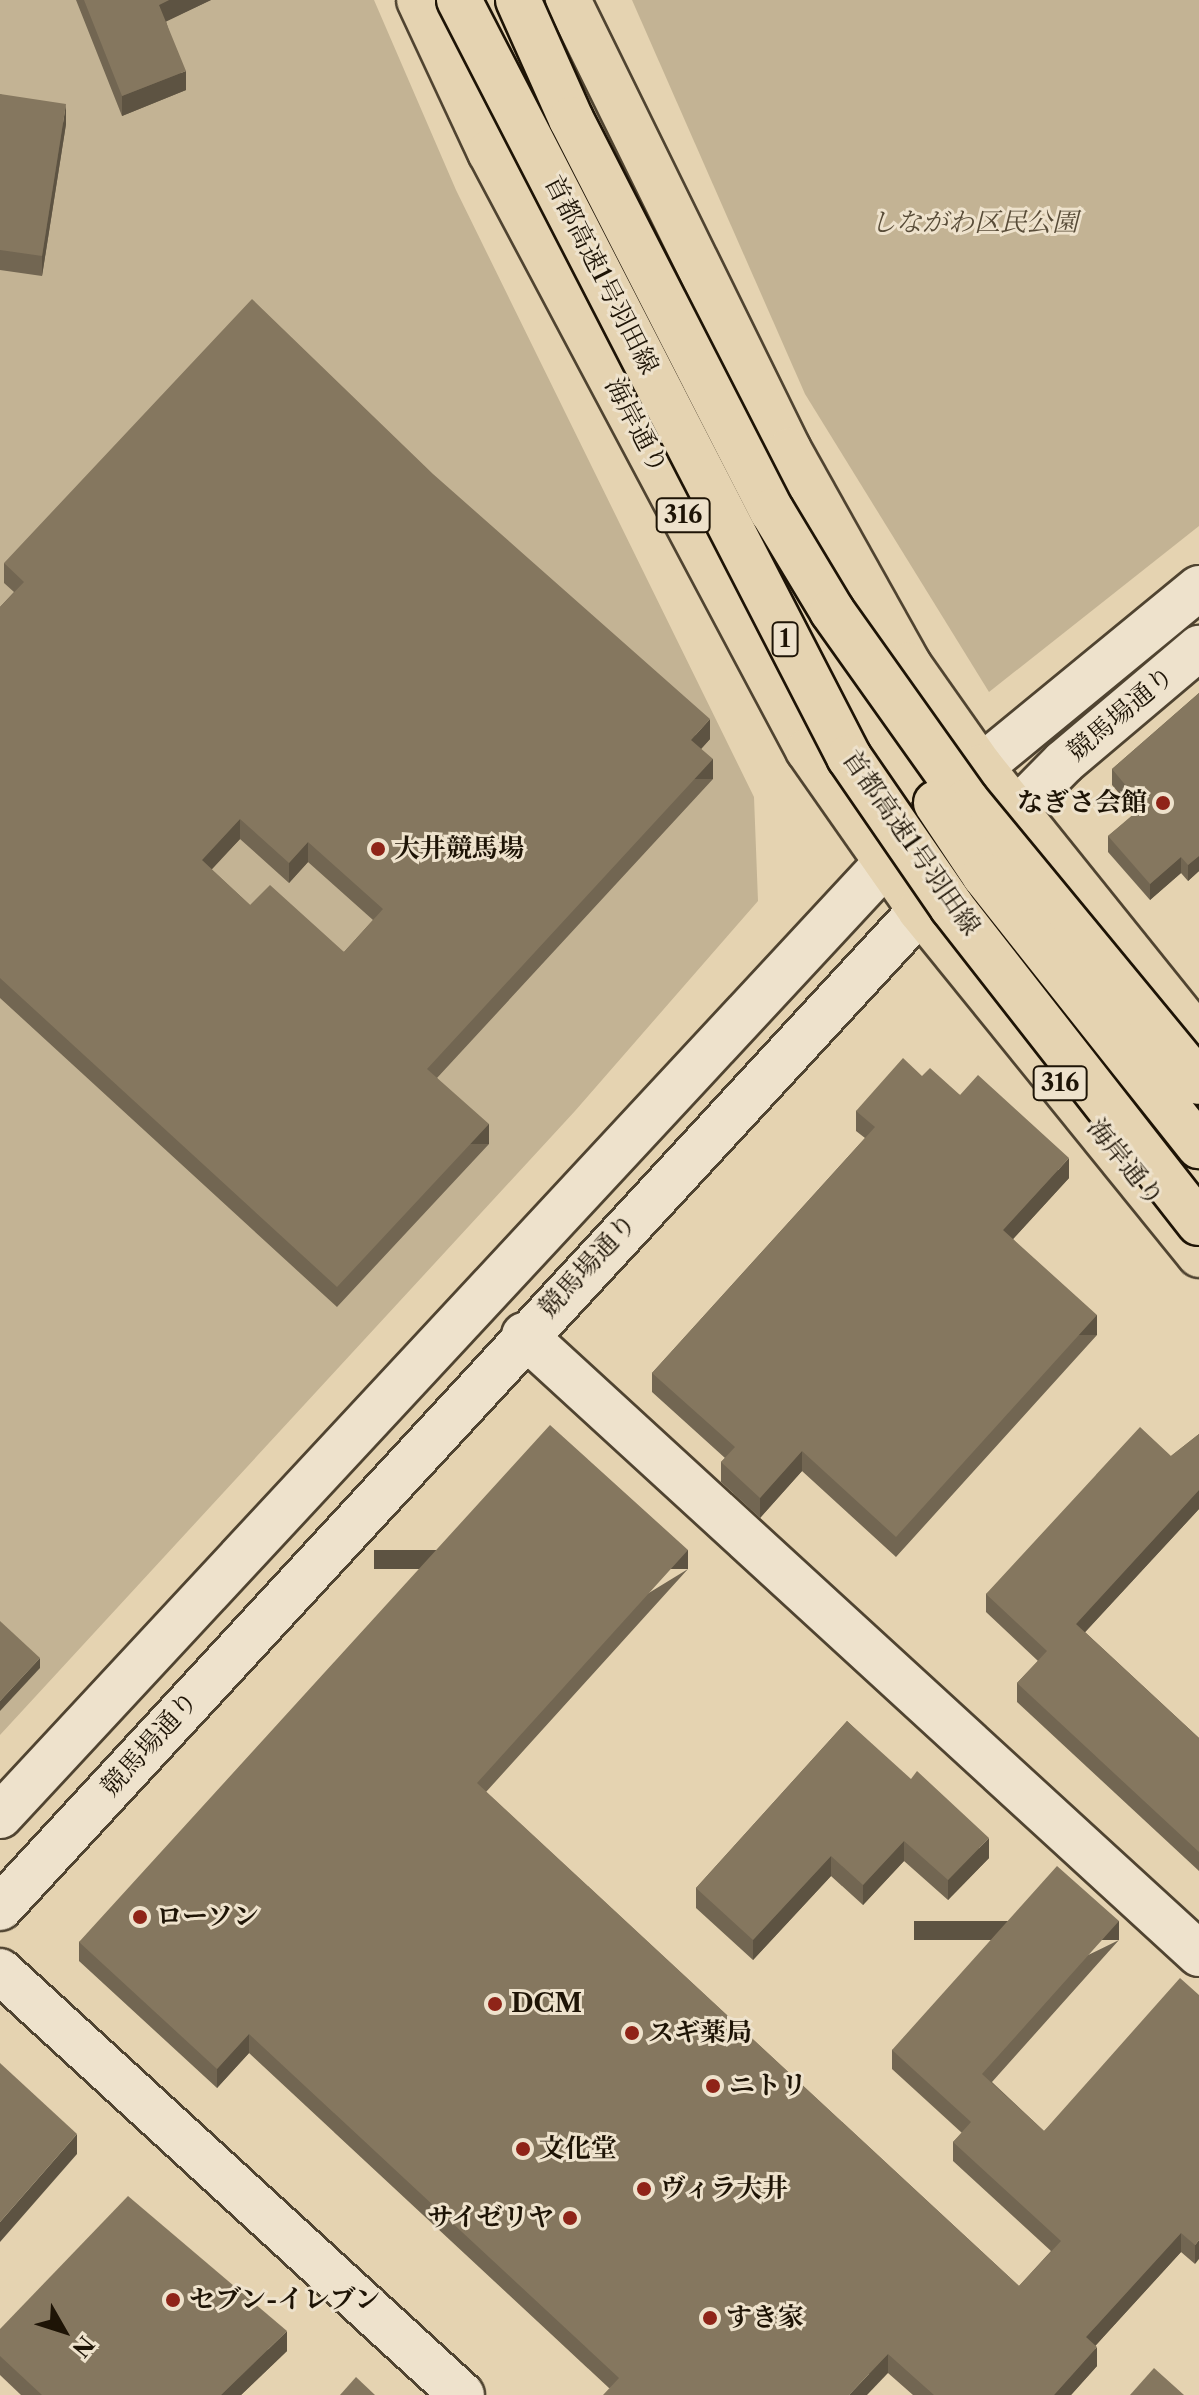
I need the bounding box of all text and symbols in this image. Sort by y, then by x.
street label: 首都高速1号羽田線 [537,170,665,380]
park label: しながわ区民公園 [870,207,1078,239]
street label: 海岸通り [598,373,674,479]
road number: 316 [655,495,711,535]
road number: 1 [771,619,799,659]
street label: 競馬場通り [1061,660,1181,768]
street label: 首都高速1号羽田線 [835,744,987,942]
place label: なぎさ会館 [1017,787,1147,819]
marker: なぎさ会館 [1154,794,1172,812]
place label: 大井競馬場 [394,833,524,865]
marker: 大井競馬場 [369,840,387,858]
road number: 316 [1032,1063,1088,1103]
street label: 海岸通り [1080,1113,1170,1213]
street label: 競馬場通り [532,1208,644,1324]
street label: 競馬場通り [95,1685,205,1803]
place label: ローソン [156,1901,260,1933]
marker: ローソン [131,1908,149,1926]
place label: DCM [511,1988,582,2020]
marker: DCM [486,1995,504,2013]
place label: スギ薬局 [648,2017,752,2049]
marker: スギ薬局 [623,2024,641,2042]
place label: ニトリ [729,2070,807,2102]
marker: ニトリ [704,2077,722,2095]
place label: 文化堂 [539,2133,617,2165]
marker: 文化堂 [514,2140,532,2158]
place label: ヴィラ大井 [660,2173,790,2205]
marker: ヴィラ大井 [635,2180,653,2198]
place label: サイゼリヤ [424,2202,554,2234]
marker: サイゼリヤ [561,2209,579,2227]
place label: セブン-イレブン [189,2284,382,2316]
north arrow [24,2291,104,2371]
marker: セブン-イレブン [164,2291,182,2309]
place label: すき家 [726,2302,804,2334]
marker: すき家 [701,2309,719,2327]
text: N [67,2330,100,2362]

